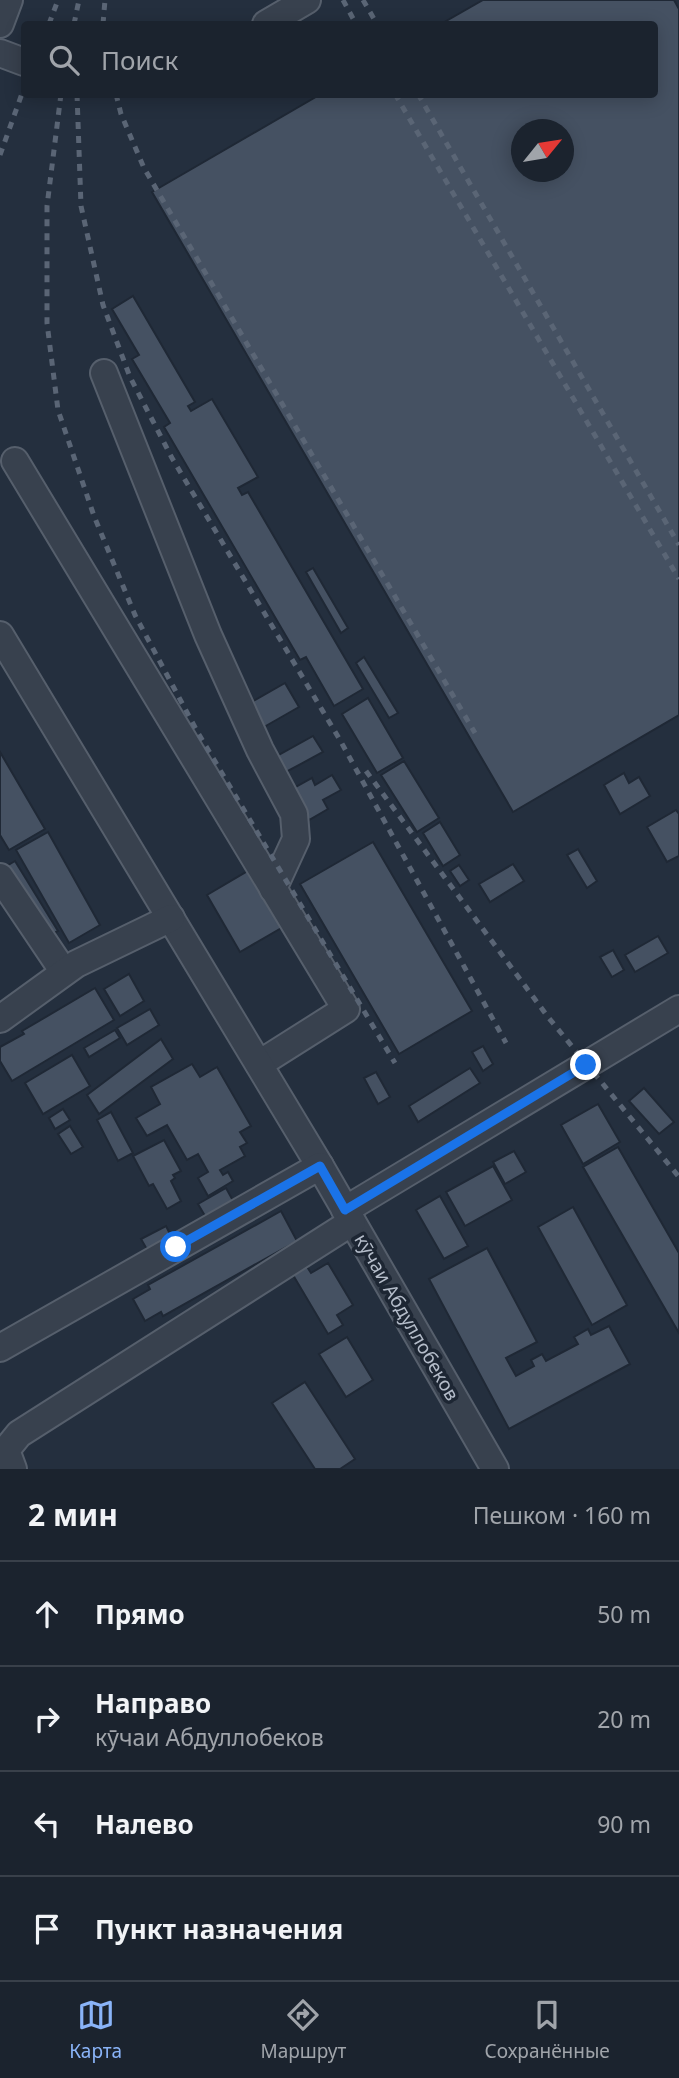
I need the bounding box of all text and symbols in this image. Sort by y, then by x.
search box [21,21,658,98]
icon: search [45,41,83,79]
text: Поиск [101,42,178,78]
north arrow [511,119,574,182]
route end [570,1049,601,1080]
street label: кӯчаи Абдуллобеков [349,1229,465,1405]
route start [160,1231,191,1262]
text: 2 мин [28,1494,118,1535]
text: Пешком · 160 m [473,1499,651,1531]
icon: ahead [28,1595,66,1633]
text: Прямо [95,1596,185,1632]
text: 50 m [597,1598,651,1630]
text: Направо [95,1685,211,1721]
icon: right [28,1700,66,1738]
text: 20 m [597,1703,651,1735]
text: кӯчаи Абдуллобеков [95,1721,324,1753]
icon: left [28,1805,66,1843]
text: Налево [95,1806,194,1842]
text: 90 m [597,1808,651,1840]
icon: arrive [28,1910,66,1948]
text: Пункт назначения [95,1911,343,1947]
tab: Карта [69,1996,122,2064]
tab: Маршрут [260,1996,346,2064]
tab: Сохранённые [485,1996,610,2064]

